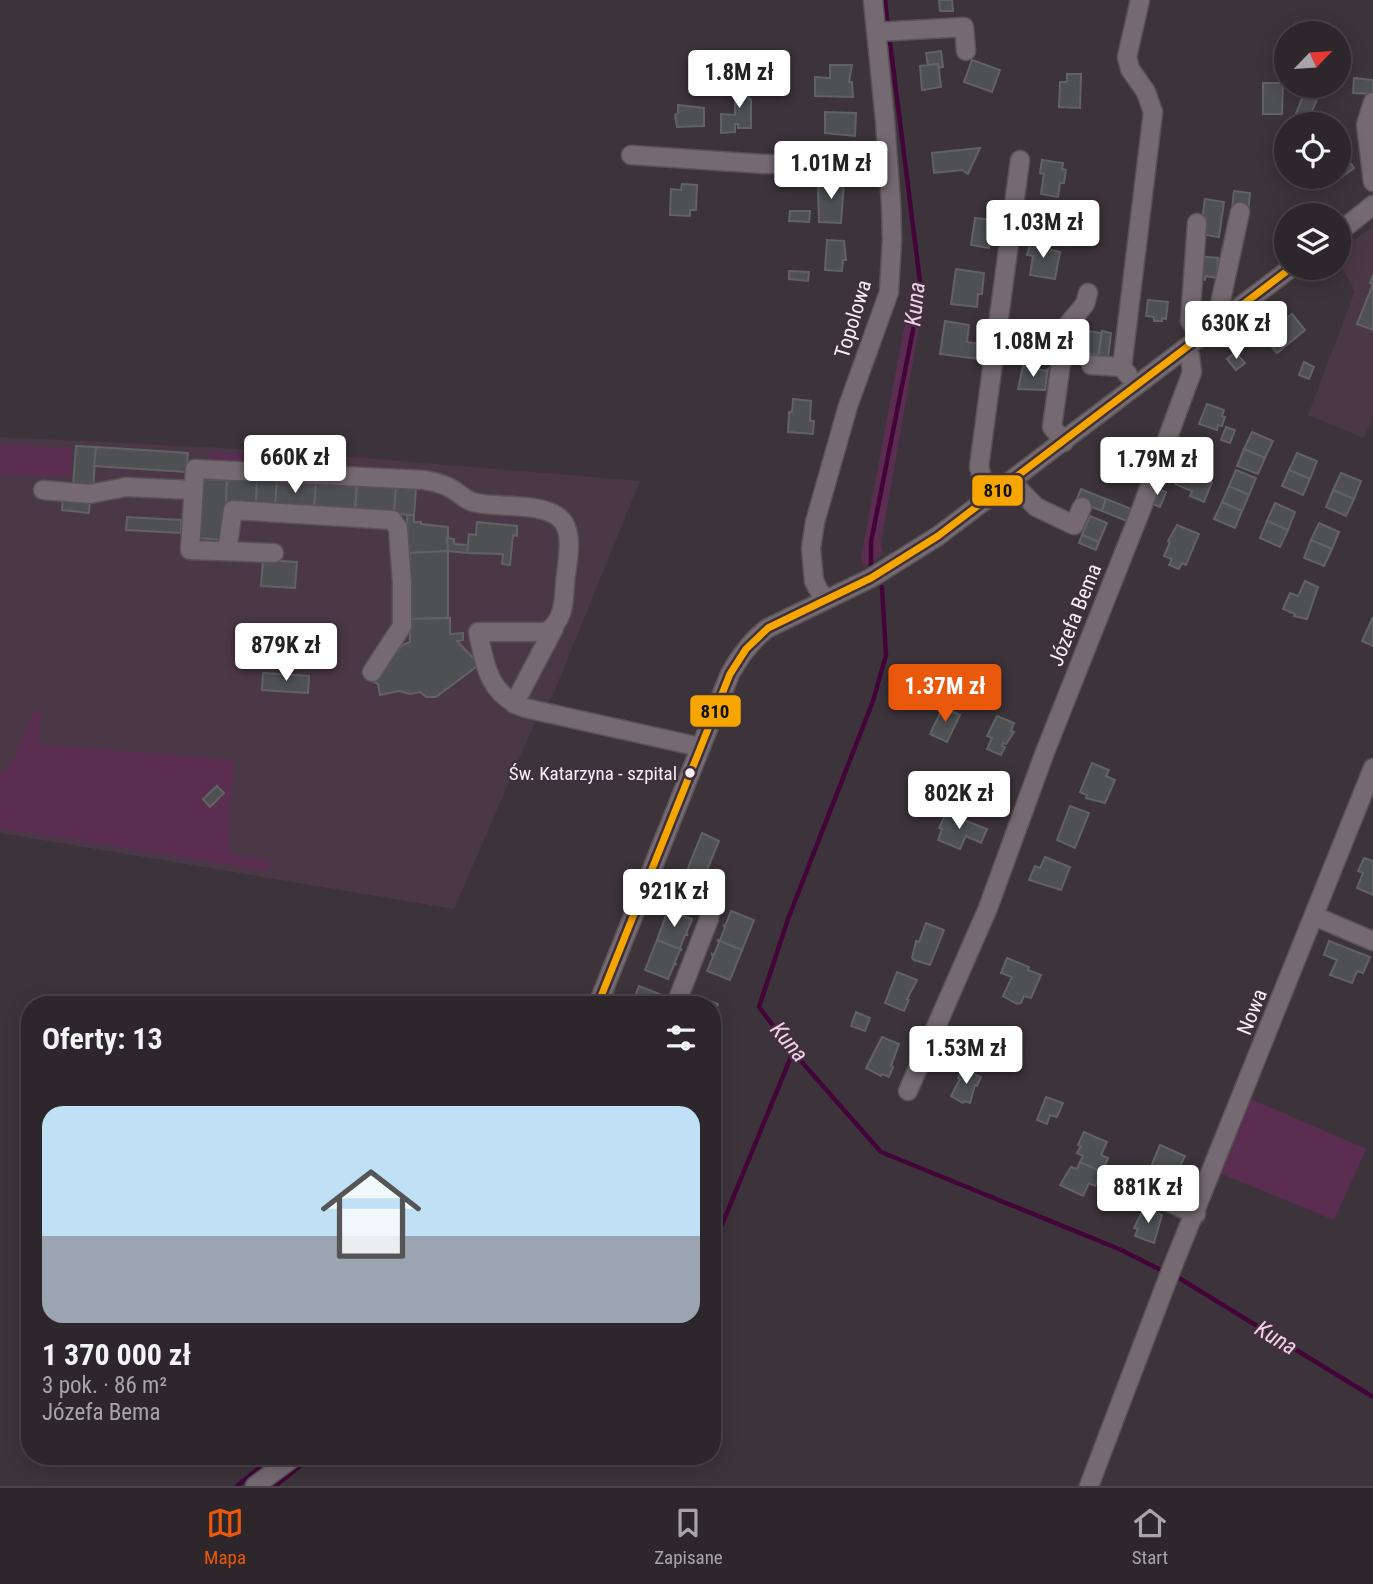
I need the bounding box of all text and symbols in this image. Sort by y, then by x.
north arrow [1274,21,1351,98]
map controls [1274,21,1351,280]
pin: 1.8M zł [674,50,804,110]
text: 1.8M zł [704,59,774,86]
button: locate [1274,112,1351,189]
pin: 1.01M zł [759,142,903,201]
text: 1.01M zł [790,150,872,177]
pin: 1.03M zł [971,201,1115,260]
button: layers [1274,203,1351,280]
text: 1.03M zł [1002,209,1084,236]
street label: Topolowa [830,277,876,361]
water label: Kuna [899,281,931,327]
pin: 630K zł [1171,302,1301,361]
text: 630K zł [1201,310,1271,337]
pin: 1.08M zł [961,320,1105,379]
text: 1.08M zł [992,328,1074,355]
pin: 660K zł [230,435,360,495]
pin: 1.79M zł [1085,438,1229,497]
text: 660K zł [260,444,330,471]
text: 1.79M zł [1116,446,1198,473]
line badge: 810 [971,474,1024,507]
text: 810 [984,479,1012,502]
street label: Józefa Bema [1044,560,1106,670]
pin: 879K zł [221,624,351,683]
text: 879K zł [251,632,321,659]
pin: 1.37M zł [873,664,1017,724]
text: 1.37M zł [904,673,986,700]
line badge: 810 [689,694,742,728]
text: 810 [701,700,729,723]
place label: Św. Katarzyna - szpital [509,762,677,785]
marker: Św. Katarzyna - szpital [683,766,697,780]
pin: 802K zł [894,772,1024,831]
text: 802K zł [924,780,994,807]
pin: 921K zł [609,870,739,929]
text: 921K zł [639,878,709,905]
street label: Nowa [1232,986,1272,1038]
water label: Kuna [764,1016,814,1068]
icon: filters [662,1019,700,1057]
text: Oferty: 13 [42,1021,163,1056]
pin: 1.53M zł [894,1026,1038,1086]
text: 1.53M zł [925,1035,1007,1062]
icon: home [308,1151,434,1277]
pin: 881K zł [1083,1166,1213,1225]
text: 881K zł [1113,1174,1183,1201]
water label: Kuna [1250,1315,1302,1361]
text: 1 370 000 zł [42,1337,191,1372]
text: 3 pok. · 86 m² [42,1372,167,1399]
text: Józefa Bema [42,1399,160,1426]
tab: Mapa [204,1504,246,1569]
tab: Zapisane [654,1504,723,1569]
tab: Start [1131,1504,1169,1569]

